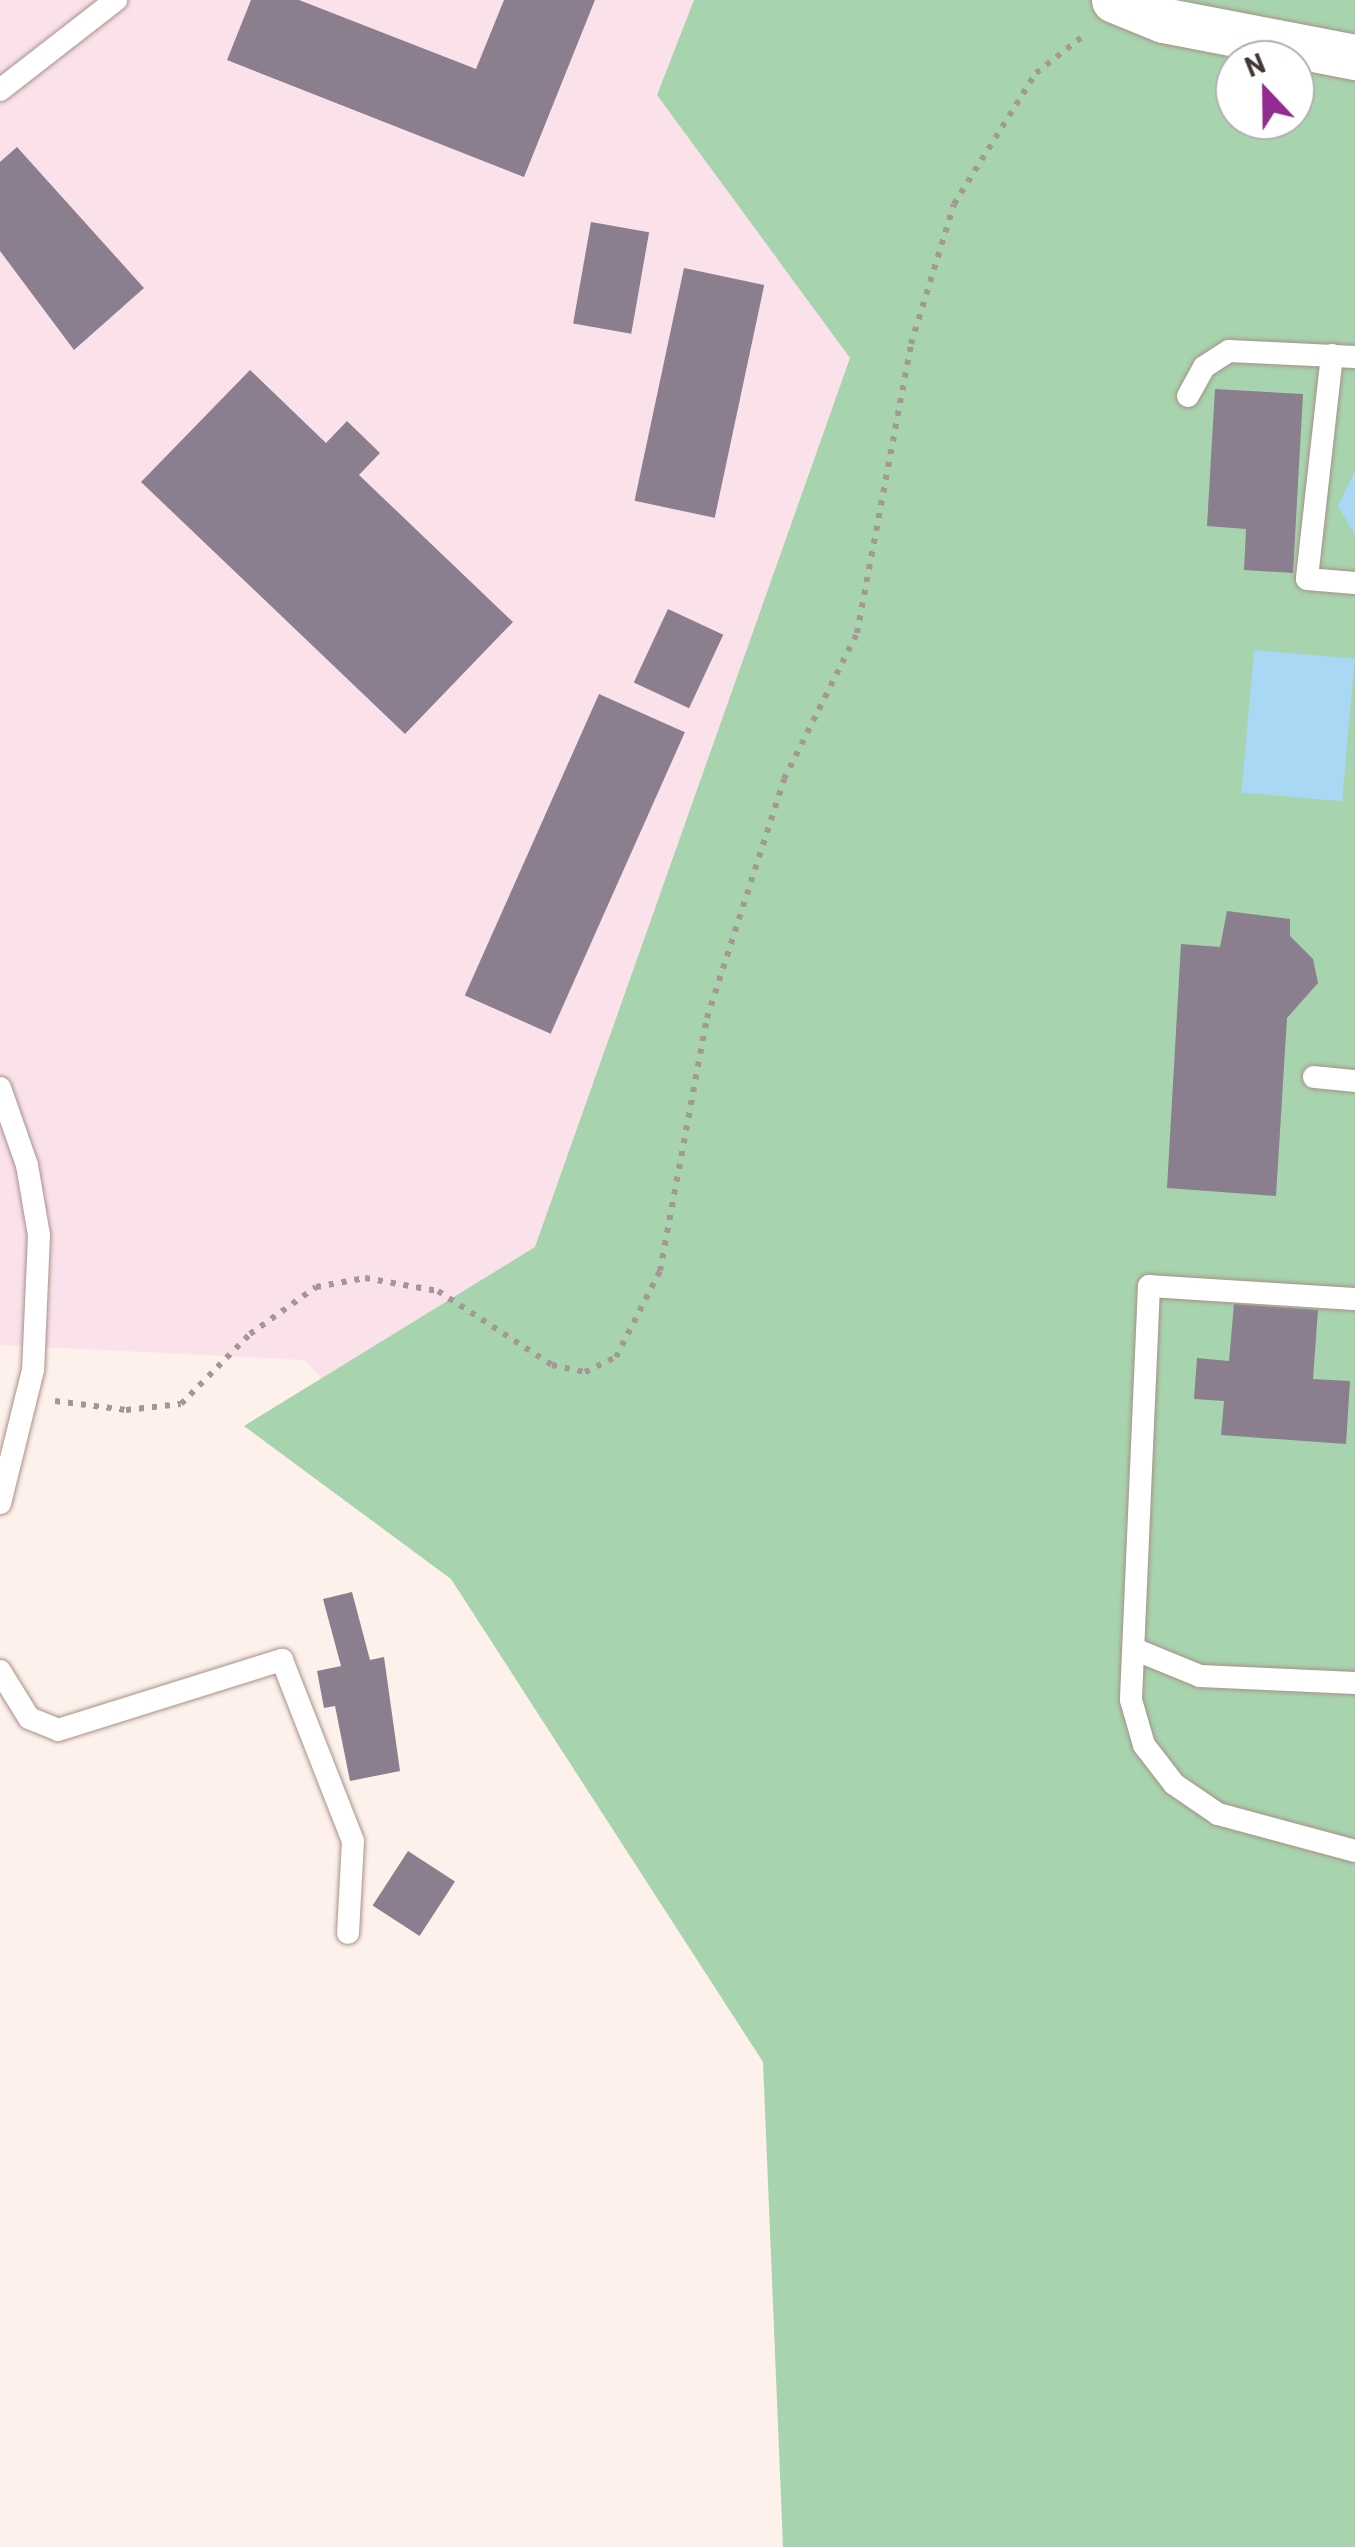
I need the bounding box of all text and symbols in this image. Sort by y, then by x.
north arrow [1215,40,1315,140]
text: N [1240,45,1270,83]

